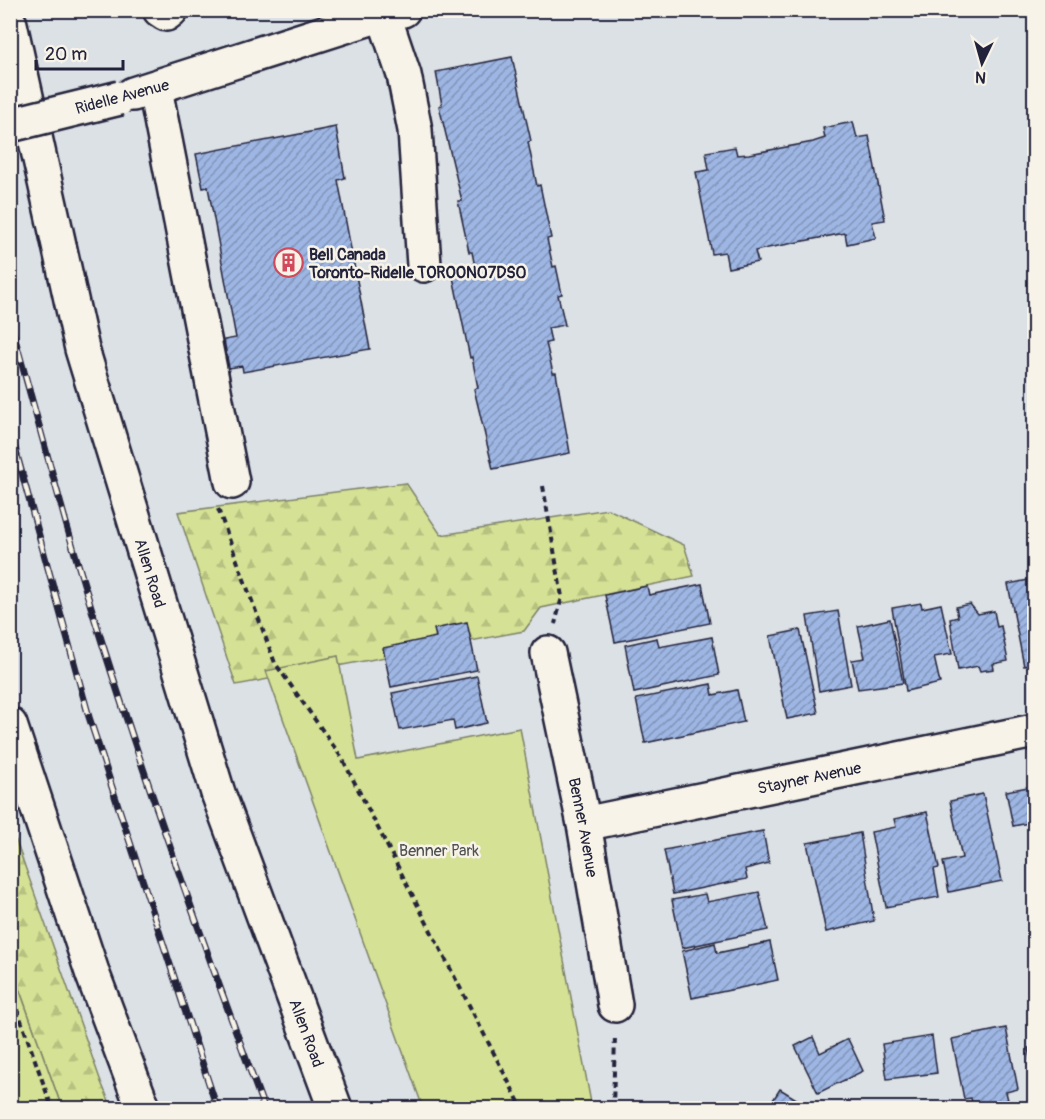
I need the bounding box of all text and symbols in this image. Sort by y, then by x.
scale bar [36,33,123,71]
north arrow [952,33,1012,93]
text: 20 m [45,43,87,66]
text: N [974,66,987,87]
street label: Ridelle Avenue [73,75,171,119]
place label: Bell Canada Toronto-Ridelle TOROON07DS0 [308,245,526,283]
building icon: Bell Canada Toronto-Ridelle TOROON07DS0 [272,247,304,279]
street label: Allen Road [130,536,170,610]
street label: Stayner Avenue [756,758,863,799]
street label: Benner Avenue [563,776,602,879]
park label: Benner Park [399,841,479,861]
street label: Allen Road [284,996,328,1070]

